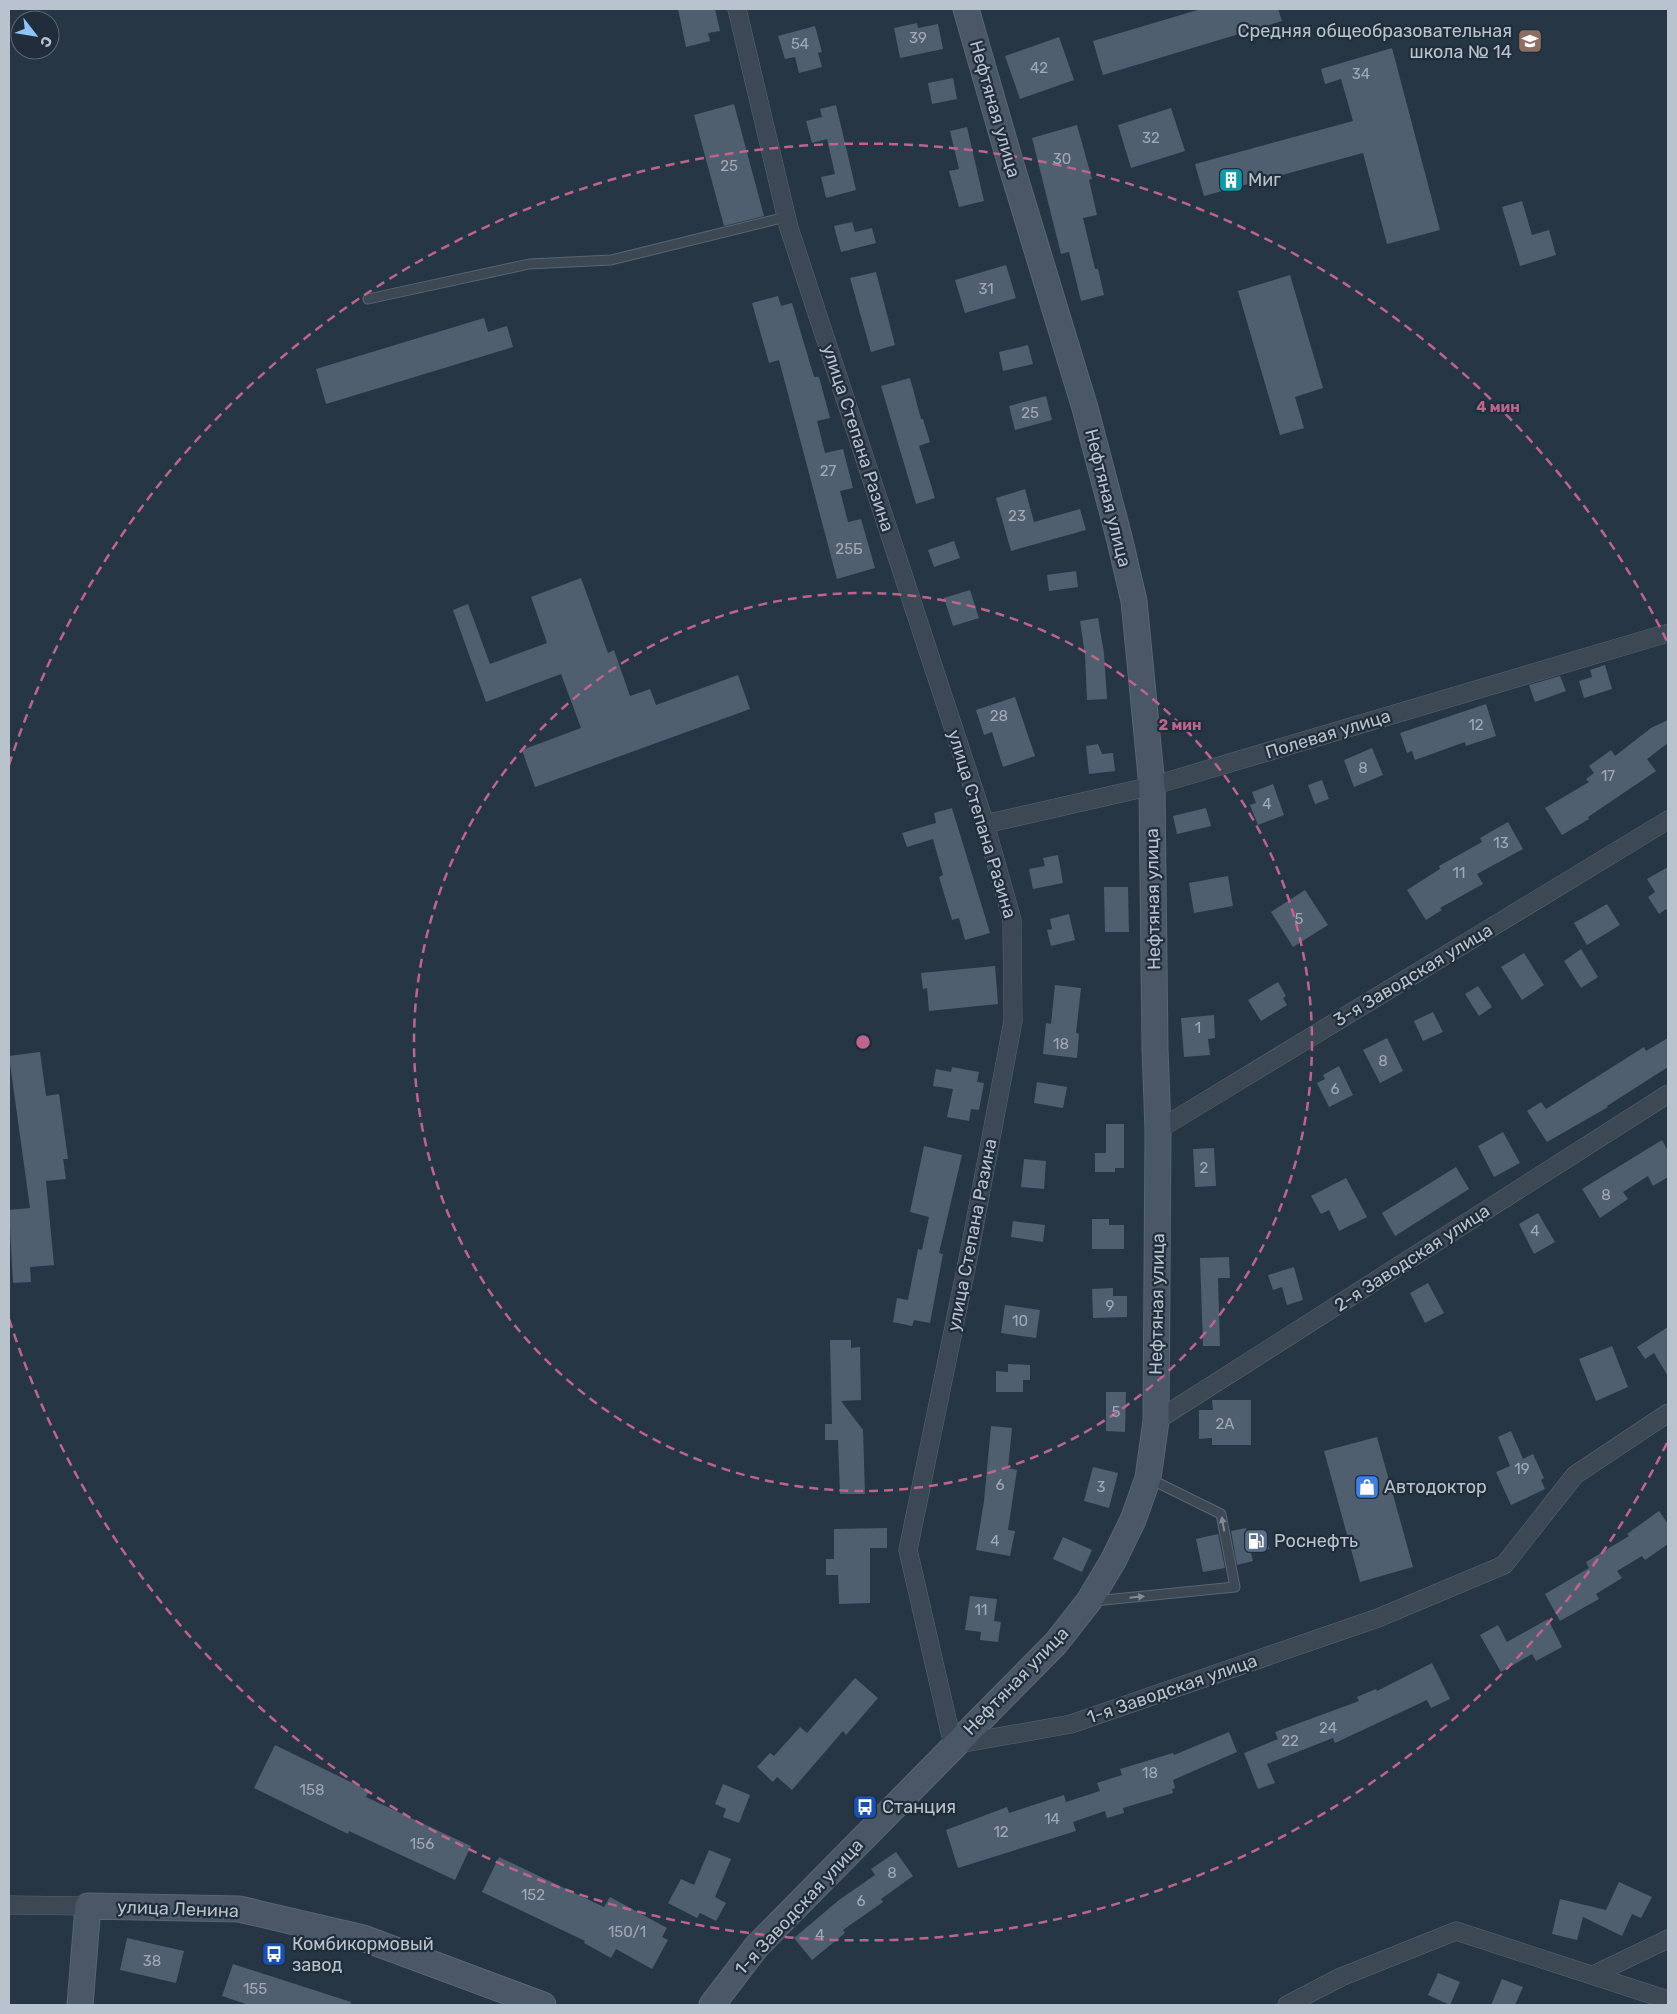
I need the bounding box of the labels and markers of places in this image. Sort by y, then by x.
place label: Средняя общеобразовательная школа № 14 [1238,20,1512,63]
school or university icon: Средняя общеобразовательная школа № 14 [1517,28,1543,54]
building icon: Миг [1218,167,1244,193]
place label: Миг [1248,169,1281,191]
centre of rings [854,1033,872,1051]
shop icon: Автодоктор [1354,1474,1380,1500]
place label: Автодоктор [1384,1476,1487,1498]
fuel station icon: Роснефть [1243,1528,1269,1554]
place label: Роснефть [1274,1530,1358,1552]
bus stop icon: Станция [852,1794,878,1820]
place label: Станция [882,1796,956,1818]
place label: Комбикормовый завод [292,1933,434,1976]
bus stop icon: Комбикормовый завод [261,1941,287,1967]

